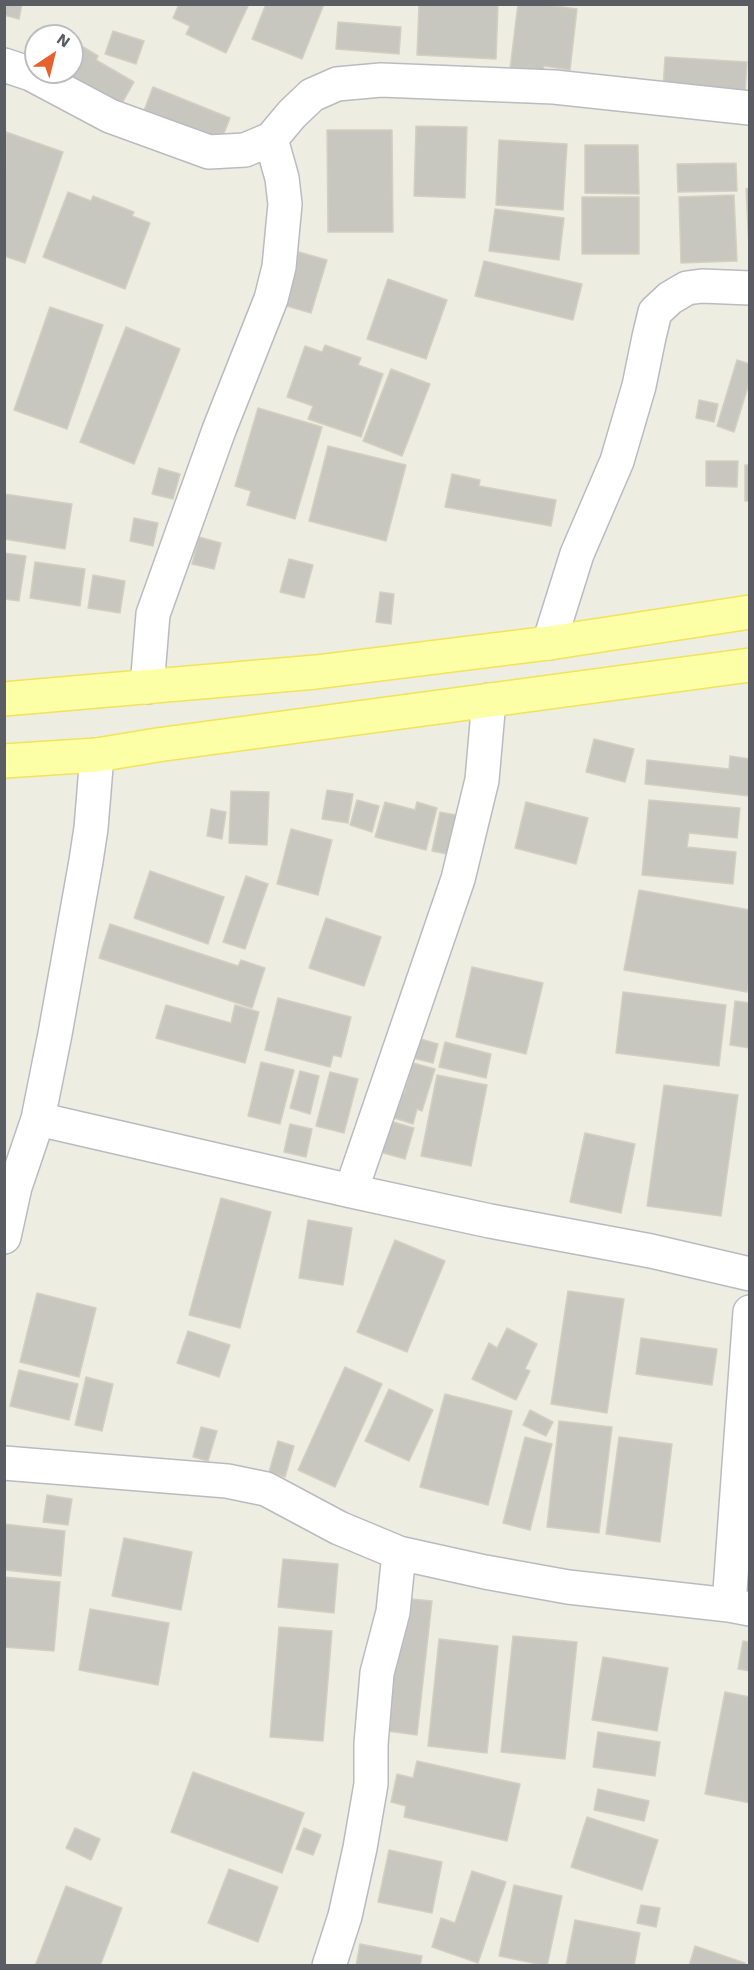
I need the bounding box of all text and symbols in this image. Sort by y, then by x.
north arrow [24,24,84,84]
text: N [53,29,74,52]

